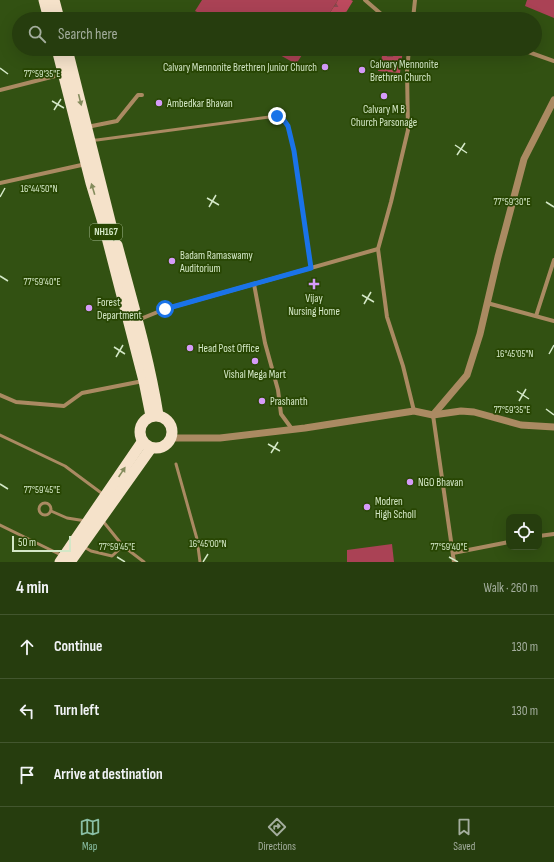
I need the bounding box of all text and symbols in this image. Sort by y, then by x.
search box [12,12,542,56]
icon: search [26,23,48,45]
text: Search here [58,25,118,44]
place label: Calvary Mennonite Brethren Church [370,58,438,84]
place label: Calvary Mennonite Brethren Junior Church [163,61,317,74]
marker: Calvary Mennonite Brethren Junior Church [320,62,330,72]
marker: Calvary Mennonite Brethren Church [357,65,367,75]
text: 77°59'35"E [24,68,60,80]
marker: Calvary M B Church Parsonage [379,91,389,101]
one-way arrow [77,95,83,107]
place label: Ambedkar Bhavan [166,97,233,110]
marker: Ambedkar Bhavan [154,98,164,108]
place label: Calvary M B Church Parsonage [351,103,417,129]
route end [268,107,286,125]
text: 16°44'50"N [20,183,58,195]
one-way arrow [89,183,95,195]
text: 77°59'30"E [493,196,531,208]
road number: NH167 [90,224,122,240]
place label: Badam Ramaswamy Auditorium [179,249,254,275]
marker: Badam Ramaswamy Auditorium [167,256,177,266]
text: 77°59'40"E [23,276,61,288]
marker: Vijay Nursing Home [308,278,320,290]
place label: Vijay Nursing Home [288,292,340,318]
place label: Forest Department [97,296,143,322]
route start [156,300,174,318]
marker: Forest Department [84,303,94,313]
place label: Head Post Office [198,342,259,355]
marker: Head Post Office [185,343,195,353]
text: 16°45'05"N [497,348,533,360]
marker: Vishal Mega Mart [250,356,260,366]
place label: Vishal Mega Mart [224,368,287,381]
place label: Prashanth [270,395,308,408]
marker: Prashanth [257,396,267,406]
text: 77°59'35"E [494,404,530,416]
one-way arrow [118,467,126,477]
place label: NGO Bhavan [418,476,463,489]
marker: NGO Bhavan [405,477,415,487]
text: 77°59'45"E [24,484,60,496]
place label: Modren High Scholl [375,495,416,521]
marker: Modren High Scholl [362,502,372,512]
map controls [506,514,542,550]
button: locate [506,514,542,550]
scale bar [12,534,71,553]
text: 50 m [18,536,36,549]
text: 16°45'00"N [189,538,227,550]
text: 77°59'45"E [99,541,135,553]
text: 77°59'40"E [430,541,468,553]
text: 4 min [16,578,49,598]
text: Walk · 260 m [484,580,538,596]
icon: ahead [16,636,38,658]
text: Continue [54,637,103,656]
text: 130 m [512,639,538,655]
icon: left [16,700,38,722]
text: Turn left [54,701,99,720]
text: 130 m [512,703,538,719]
icon: arrive [16,764,38,786]
text: Arrive at destination [54,765,163,784]
tab: Map [79,816,101,853]
tab: Directions [258,816,296,853]
tab: Saved [453,816,475,853]

